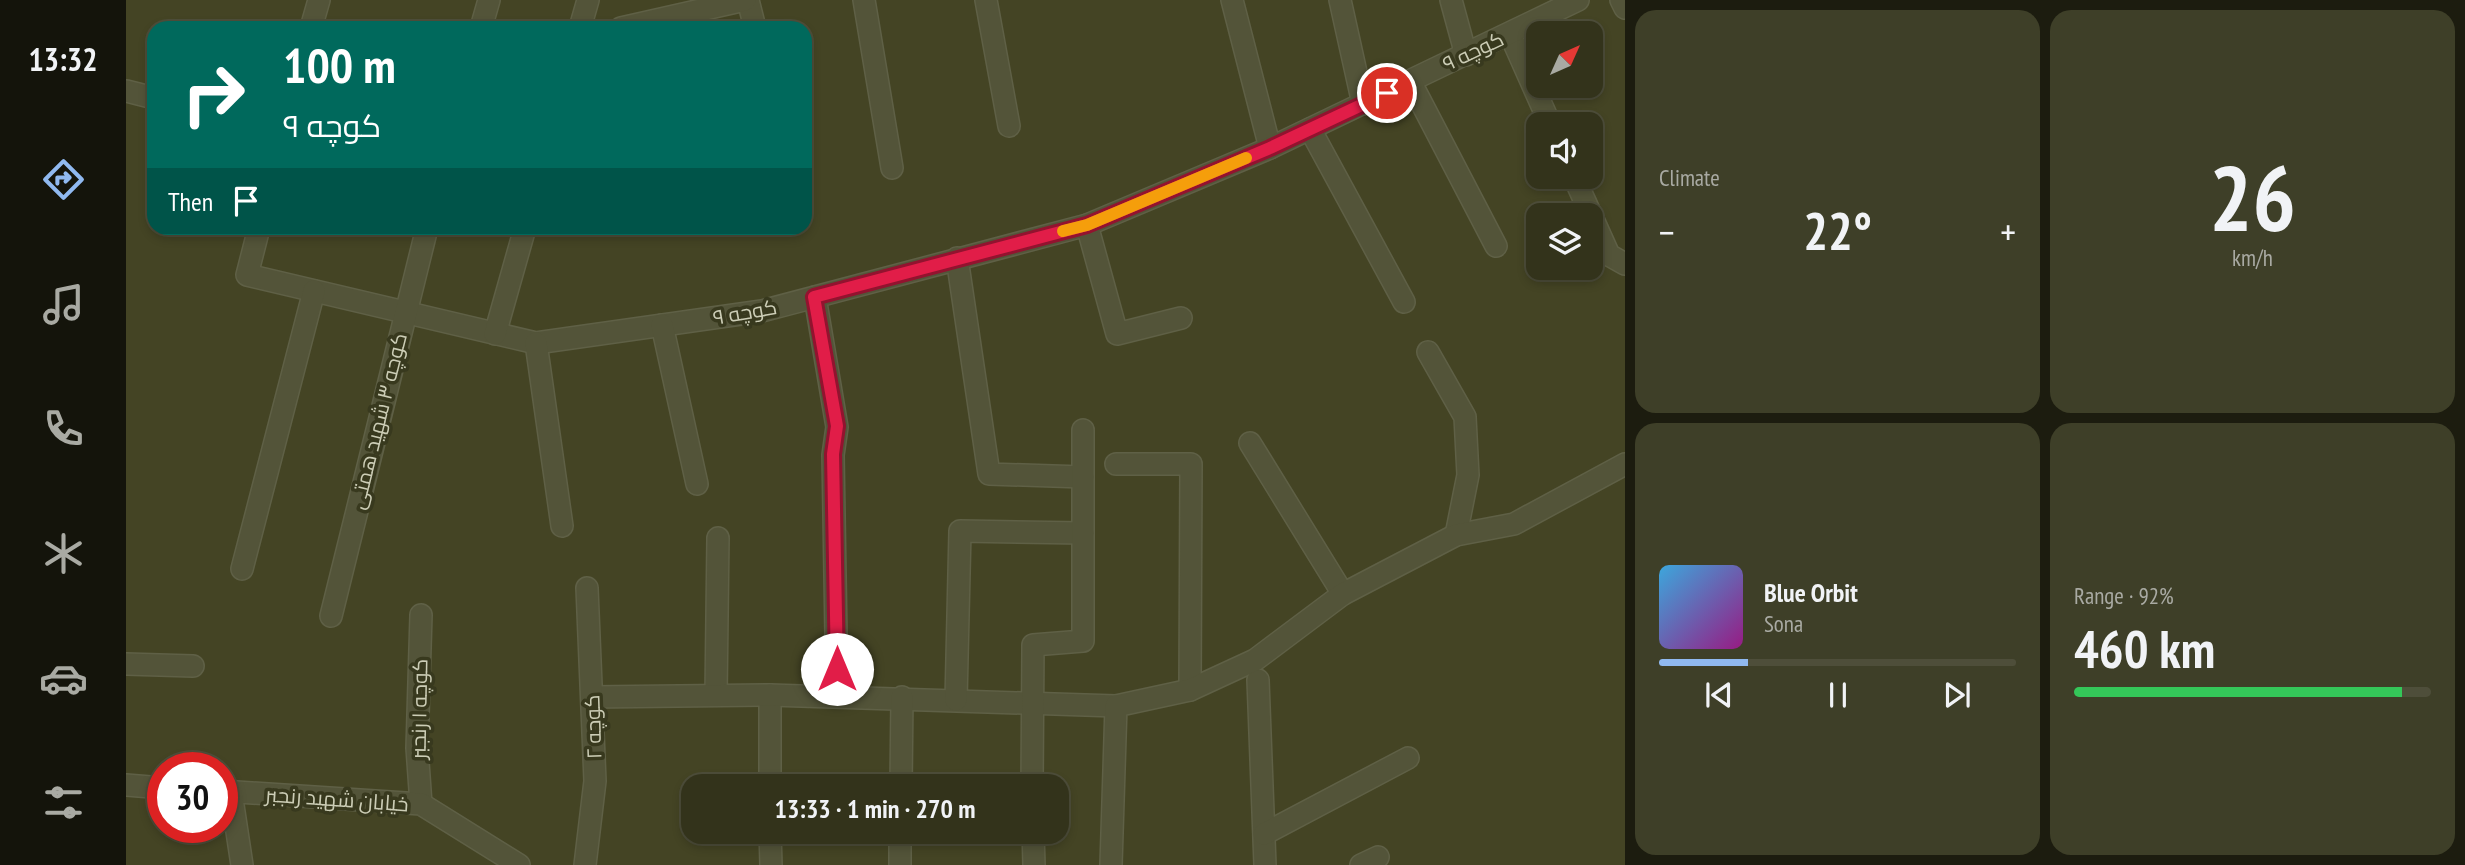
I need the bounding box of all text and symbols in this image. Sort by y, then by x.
north arrow [1526,21,1603,98]
map controls [1526,21,1603,280]
street label: کوچه ۹ [1438,25,1508,78]
text: 100 m [283,33,396,97]
text: 13:32 [28,38,98,80]
icon: right [168,49,259,140]
pin [1357,63,1417,123]
icon: arrive [1368,74,1406,112]
text: کوچه ۹ [283,104,381,146]
button: sound [1526,112,1603,189]
text: 26 [2209,138,2296,256]
icon: directions [39,155,88,204]
text: Climate [1659,163,1720,192]
icon: arrive [227,182,265,220]
text: Then [168,185,213,218]
text: 22° [1803,197,1872,264]
button: layers [1526,203,1603,280]
text: − [1659,207,1675,256]
text: + [2000,207,2016,256]
text: km/h [2232,243,2273,272]
icon: music [39,280,88,329]
street label: کوچه ۹ [711,293,779,332]
street label: کوچه ۳ شهید همتی [343,330,414,512]
icon: phone [39,404,88,453]
icon: climate [39,529,88,578]
text: Blue Orbit [1764,576,1858,609]
text: Range · 92% [2074,581,2174,610]
text: Sona [1764,609,1803,638]
text: 460 km [2074,615,2215,682]
position arrow [800,632,874,706]
icon: car [39,654,88,703]
street label: کوچه ۱ رنجبر [405,658,434,761]
icon: previous [1700,676,1738,714]
icon: pause [1819,676,1857,714]
icon: next [1938,676,1976,714]
street label: کوچه ۲ [578,694,609,760]
speed limit sign: 30 [147,752,238,843]
icon: filters [39,778,88,827]
street label: خیابان شهید رنجبر [263,780,410,817]
text: 13:33 · 1 min · 270 m [775,792,975,825]

